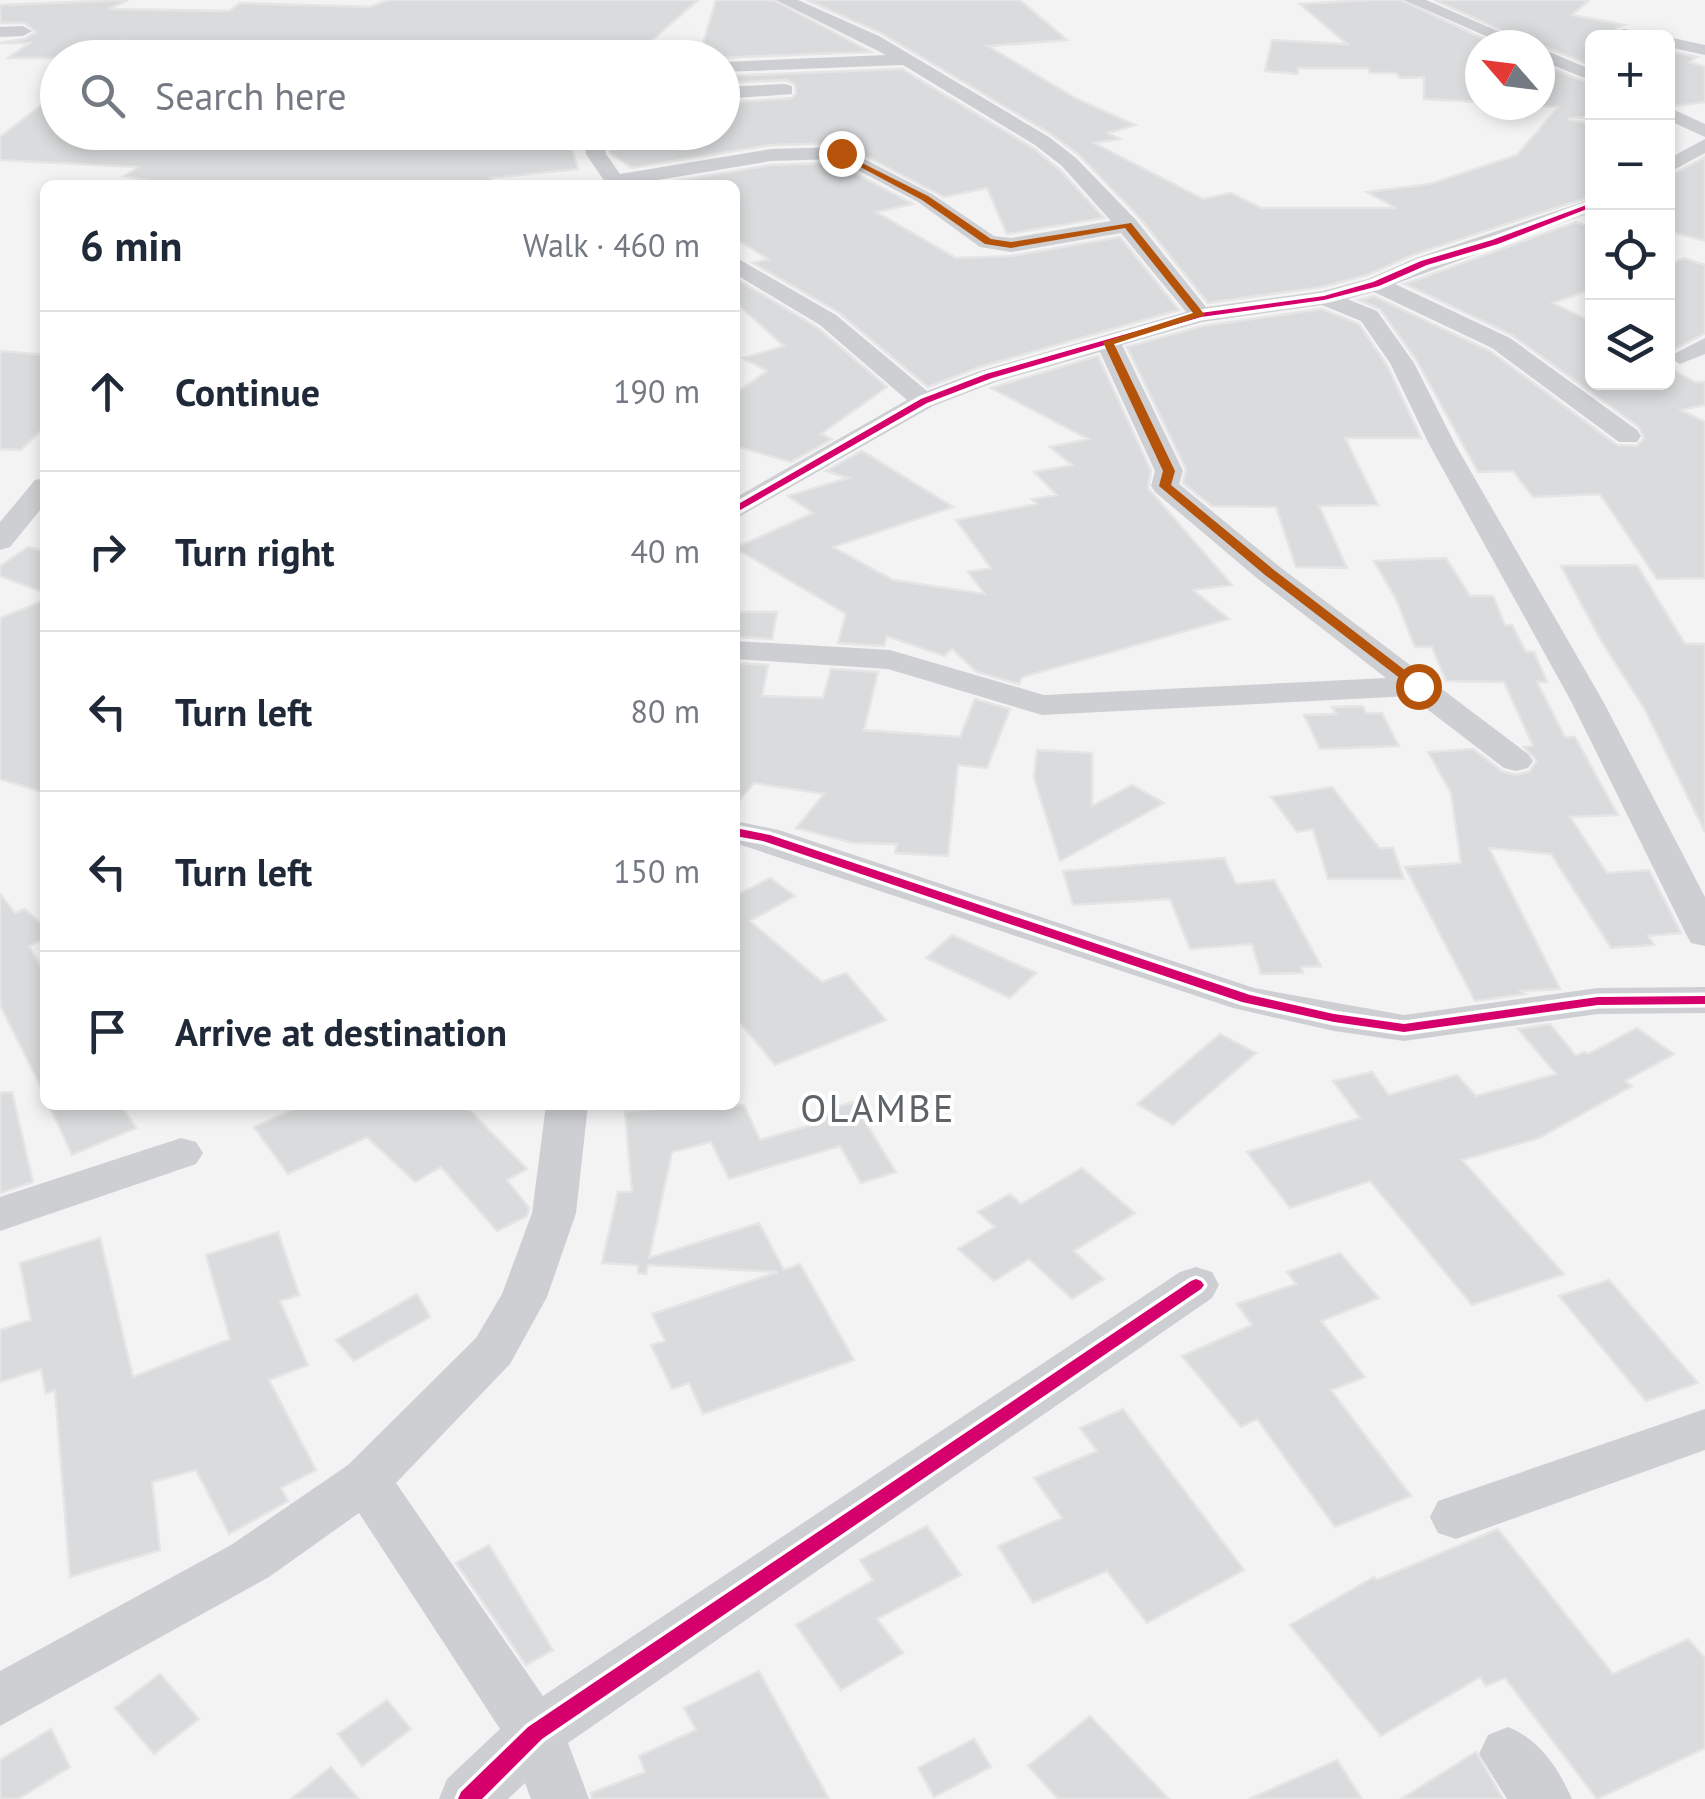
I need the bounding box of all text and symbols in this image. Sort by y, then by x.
north arrow [1465,30,1555,120]
map controls [1585,30,1675,390]
button: + [1585,30,1675,120]
search box [40,40,740,150]
icon: search [75,68,130,123]
text: Search here [155,71,347,120]
button: − [1585,120,1675,210]
route end [819,131,865,177]
button: locate [1585,210,1675,300]
text: 6 min [80,218,182,273]
text: Walk · 460 m [523,224,700,266]
button: layers [1585,300,1675,390]
icon: ahead [80,364,135,419]
text: Continue [175,367,320,416]
text: 190 m [613,370,700,412]
icon: right [80,524,135,579]
text: Turn right [175,527,335,576]
text: 40 m [631,530,700,572]
route start [1396,664,1442,710]
icon: left [80,684,135,739]
text: Turn left [175,687,312,736]
text: 80 m [631,690,700,732]
icon: left [80,844,135,899]
text: Turn left [175,847,312,896]
text: 150 m [613,850,700,892]
icon: arrive [80,1004,135,1059]
text: Arrive at destination [175,1007,507,1056]
district label: OLAMBE [800,1083,956,1132]

